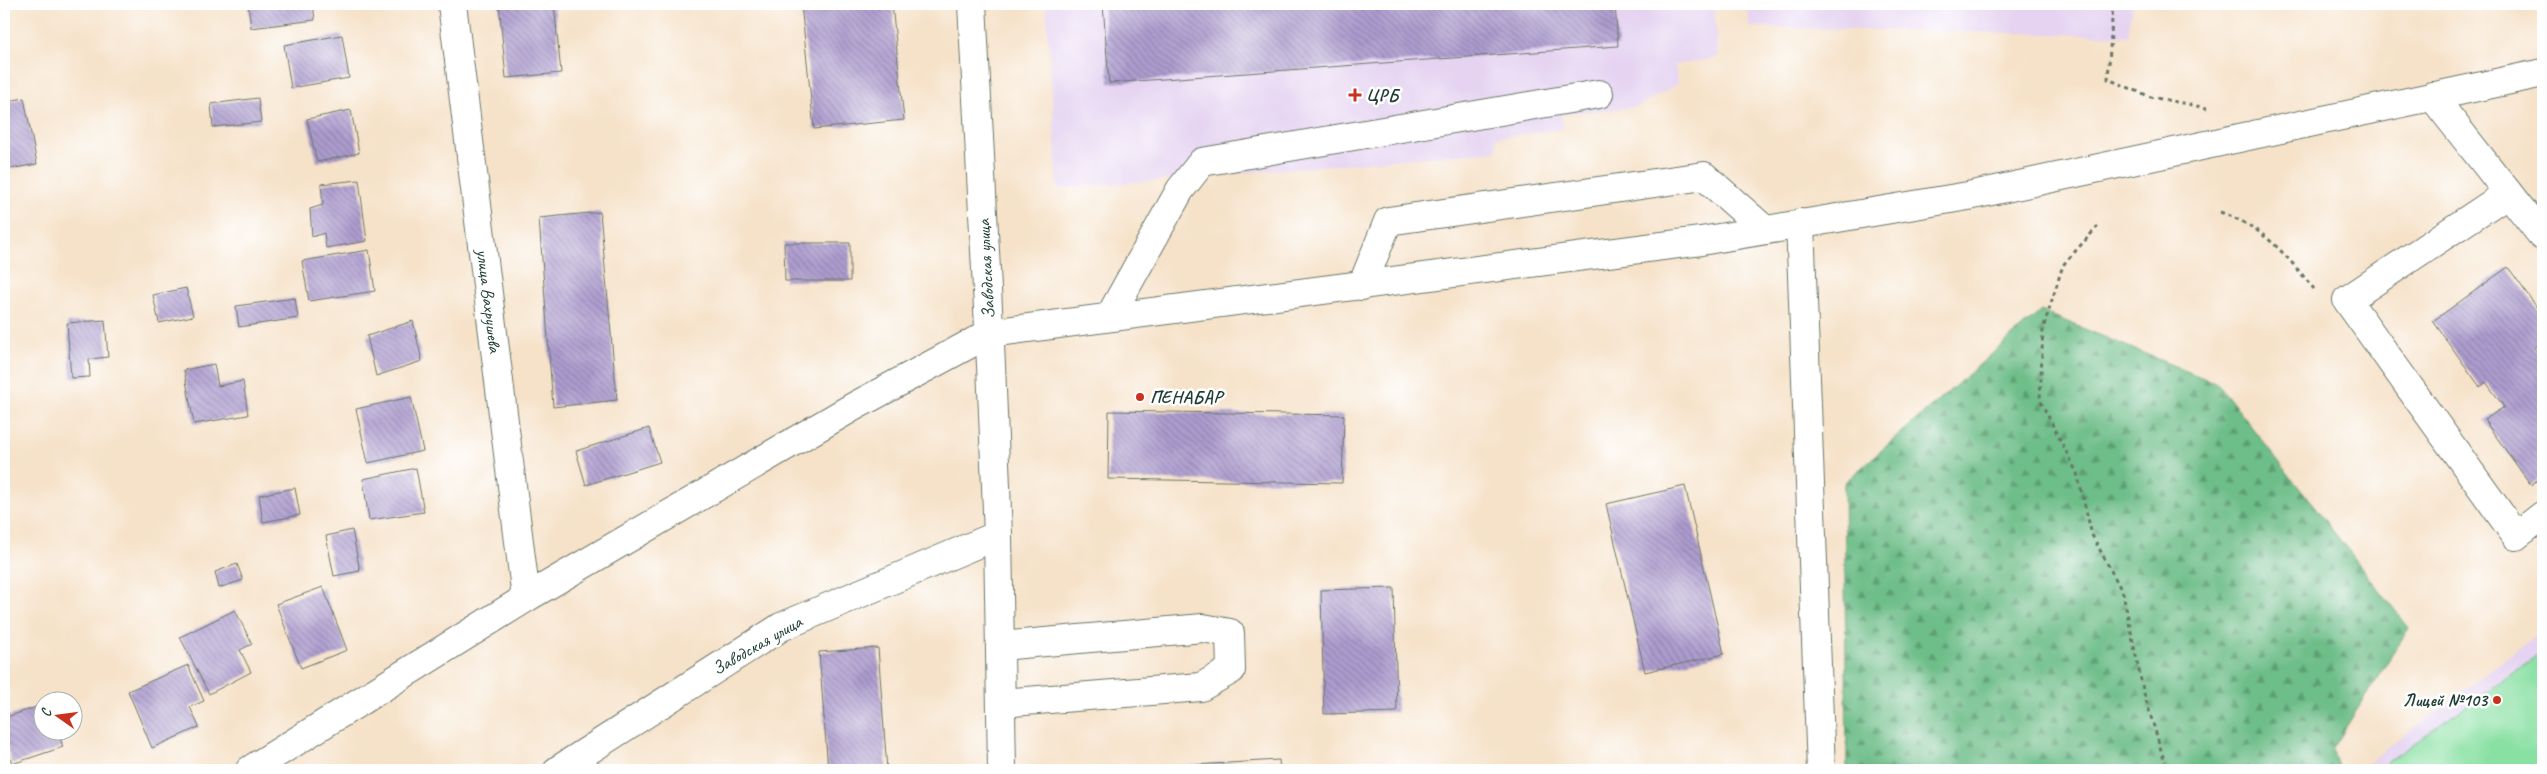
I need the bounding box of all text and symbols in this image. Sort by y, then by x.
place label: ЦРБ [1366,84,1401,106]
marker: ЦРБ [1348,88,1362,102]
street label: Заводская улица [972,217,1000,319]
street label: улица Вахрушева [472,247,506,355]
place label: ПЕНАБАР [1150,386,1225,408]
marker: ПЕНАБАР [1134,391,1146,403]
street label: Заводская улица [708,610,807,679]
place label: Лицей №103 [2403,689,2489,711]
north arrow [32,692,82,742]
marker: Лицей №103 [2491,694,2503,706]
text: С [37,706,55,718]

